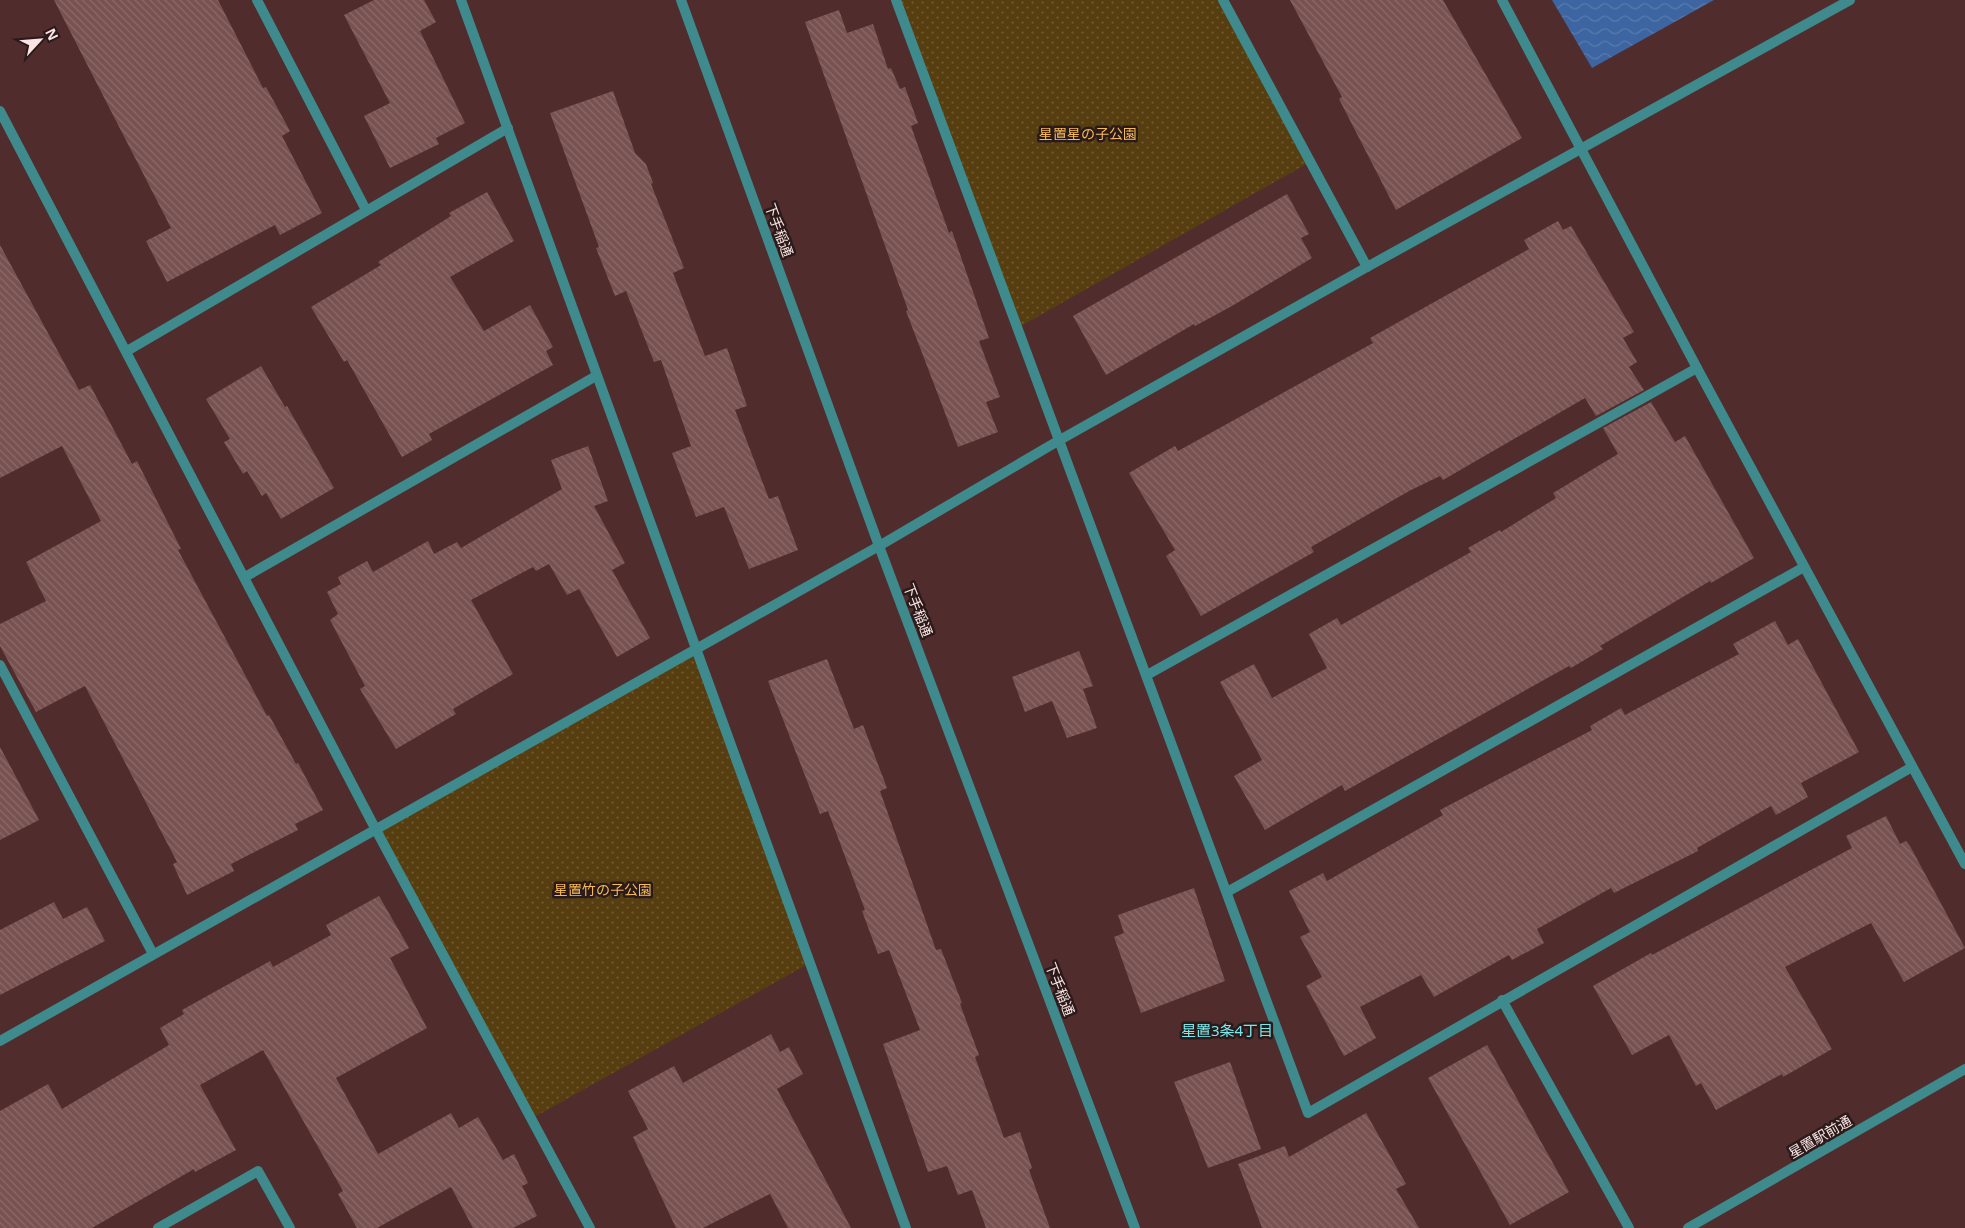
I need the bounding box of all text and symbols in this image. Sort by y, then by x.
north arrow [15,15,65,65]
text: N [41,25,63,43]
park label: 星置星の子公園 [1039,124,1137,143]
street label: 下手稲通 [761,200,798,259]
street label: 下手稲通 [900,580,937,639]
park label: 星置竹の子公園 [554,880,652,899]
street label: 下手稲通 [1042,959,1079,1018]
district label: 星置3条4丁目 [1181,1020,1273,1040]
street label: 星置駅前通 [1785,1111,1855,1162]

